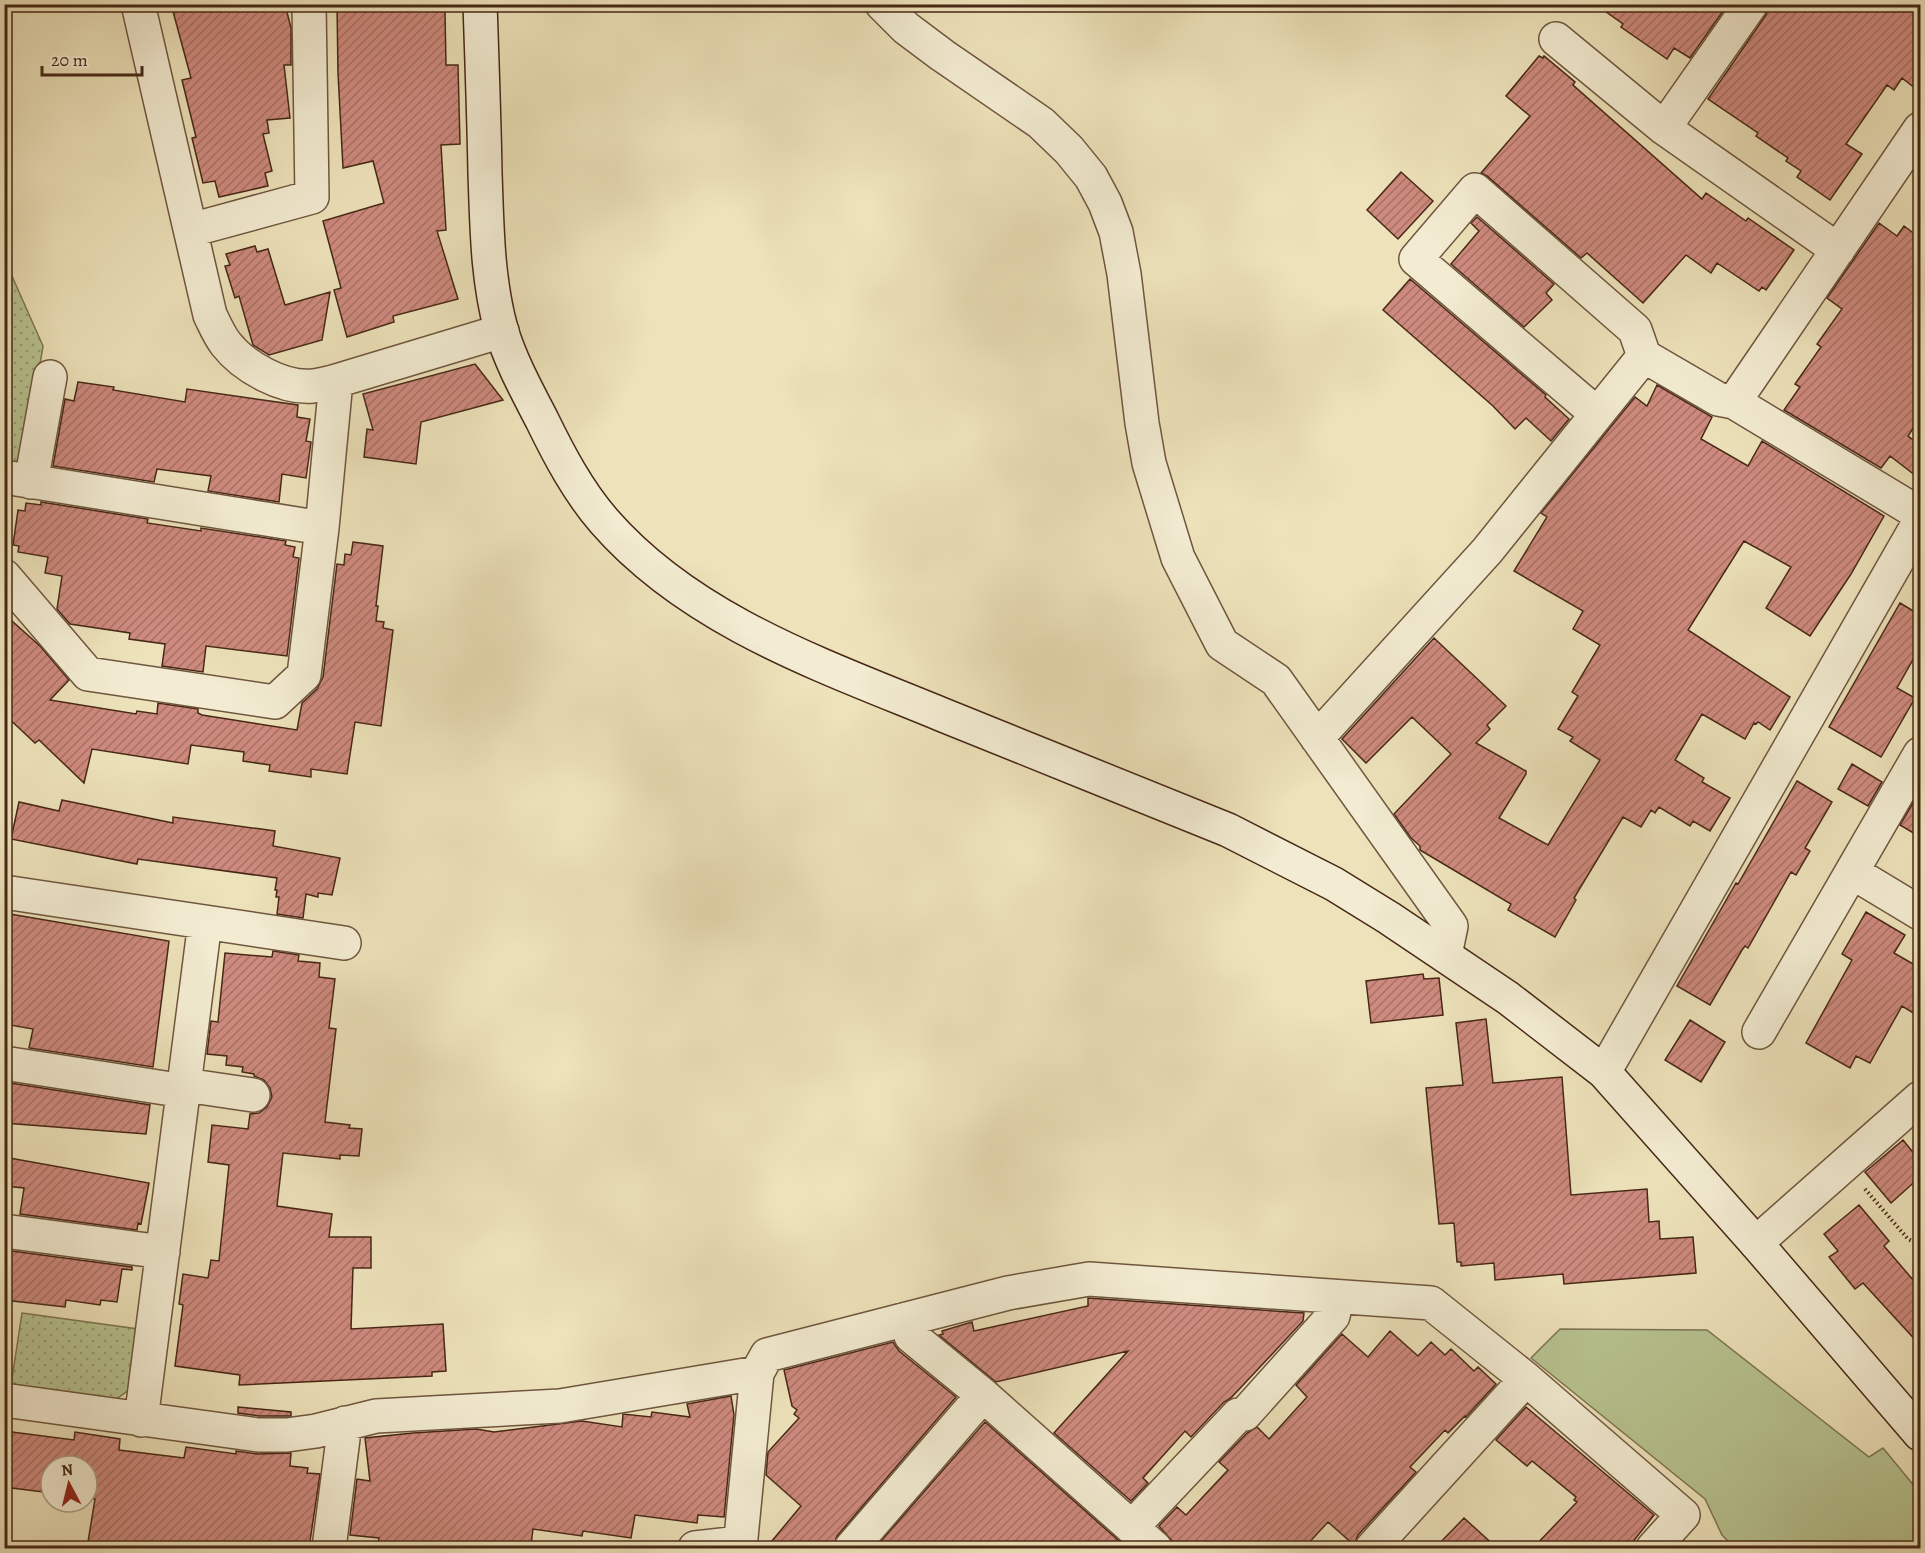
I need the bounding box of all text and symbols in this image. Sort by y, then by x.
scale bar [42,39,142,77]
text: 20 m [51,48,88,72]
north arrow [39,1454,99,1514]
text: N [60,1458,75,1482]

